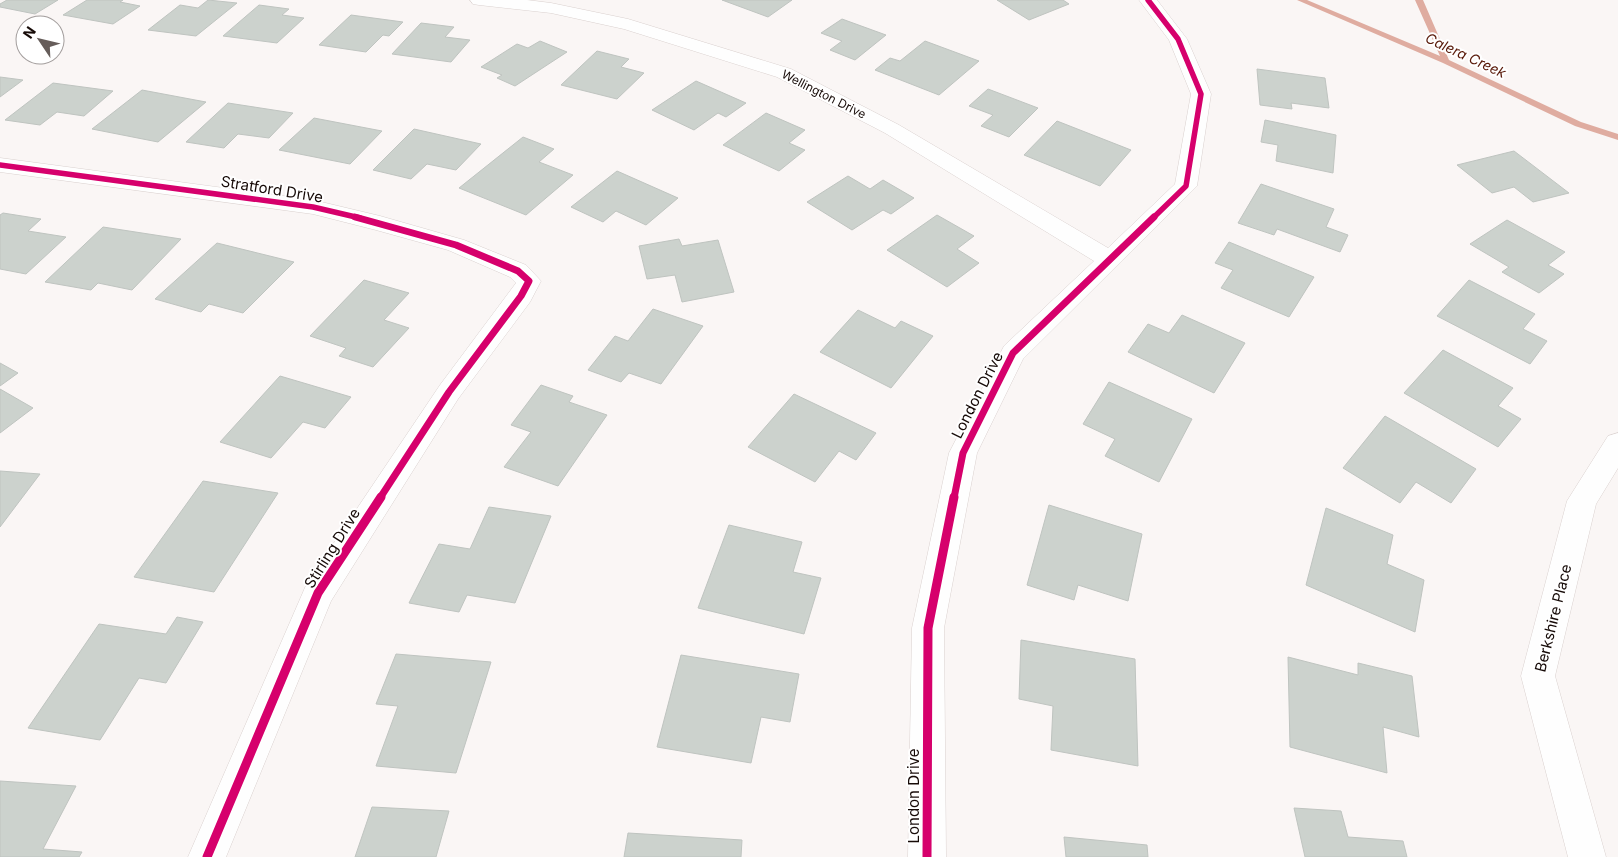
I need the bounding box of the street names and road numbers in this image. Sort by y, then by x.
street label: Wellington Drive [779,66,869,122]
street label: Stratford Drive [220,172,324,206]
street label: London Drive [947,348,1007,442]
street label: Stirling Drive [300,504,364,592]
street label: Berkshire Place [1530,562,1576,674]
street label: London Drive [904,749,923,843]

